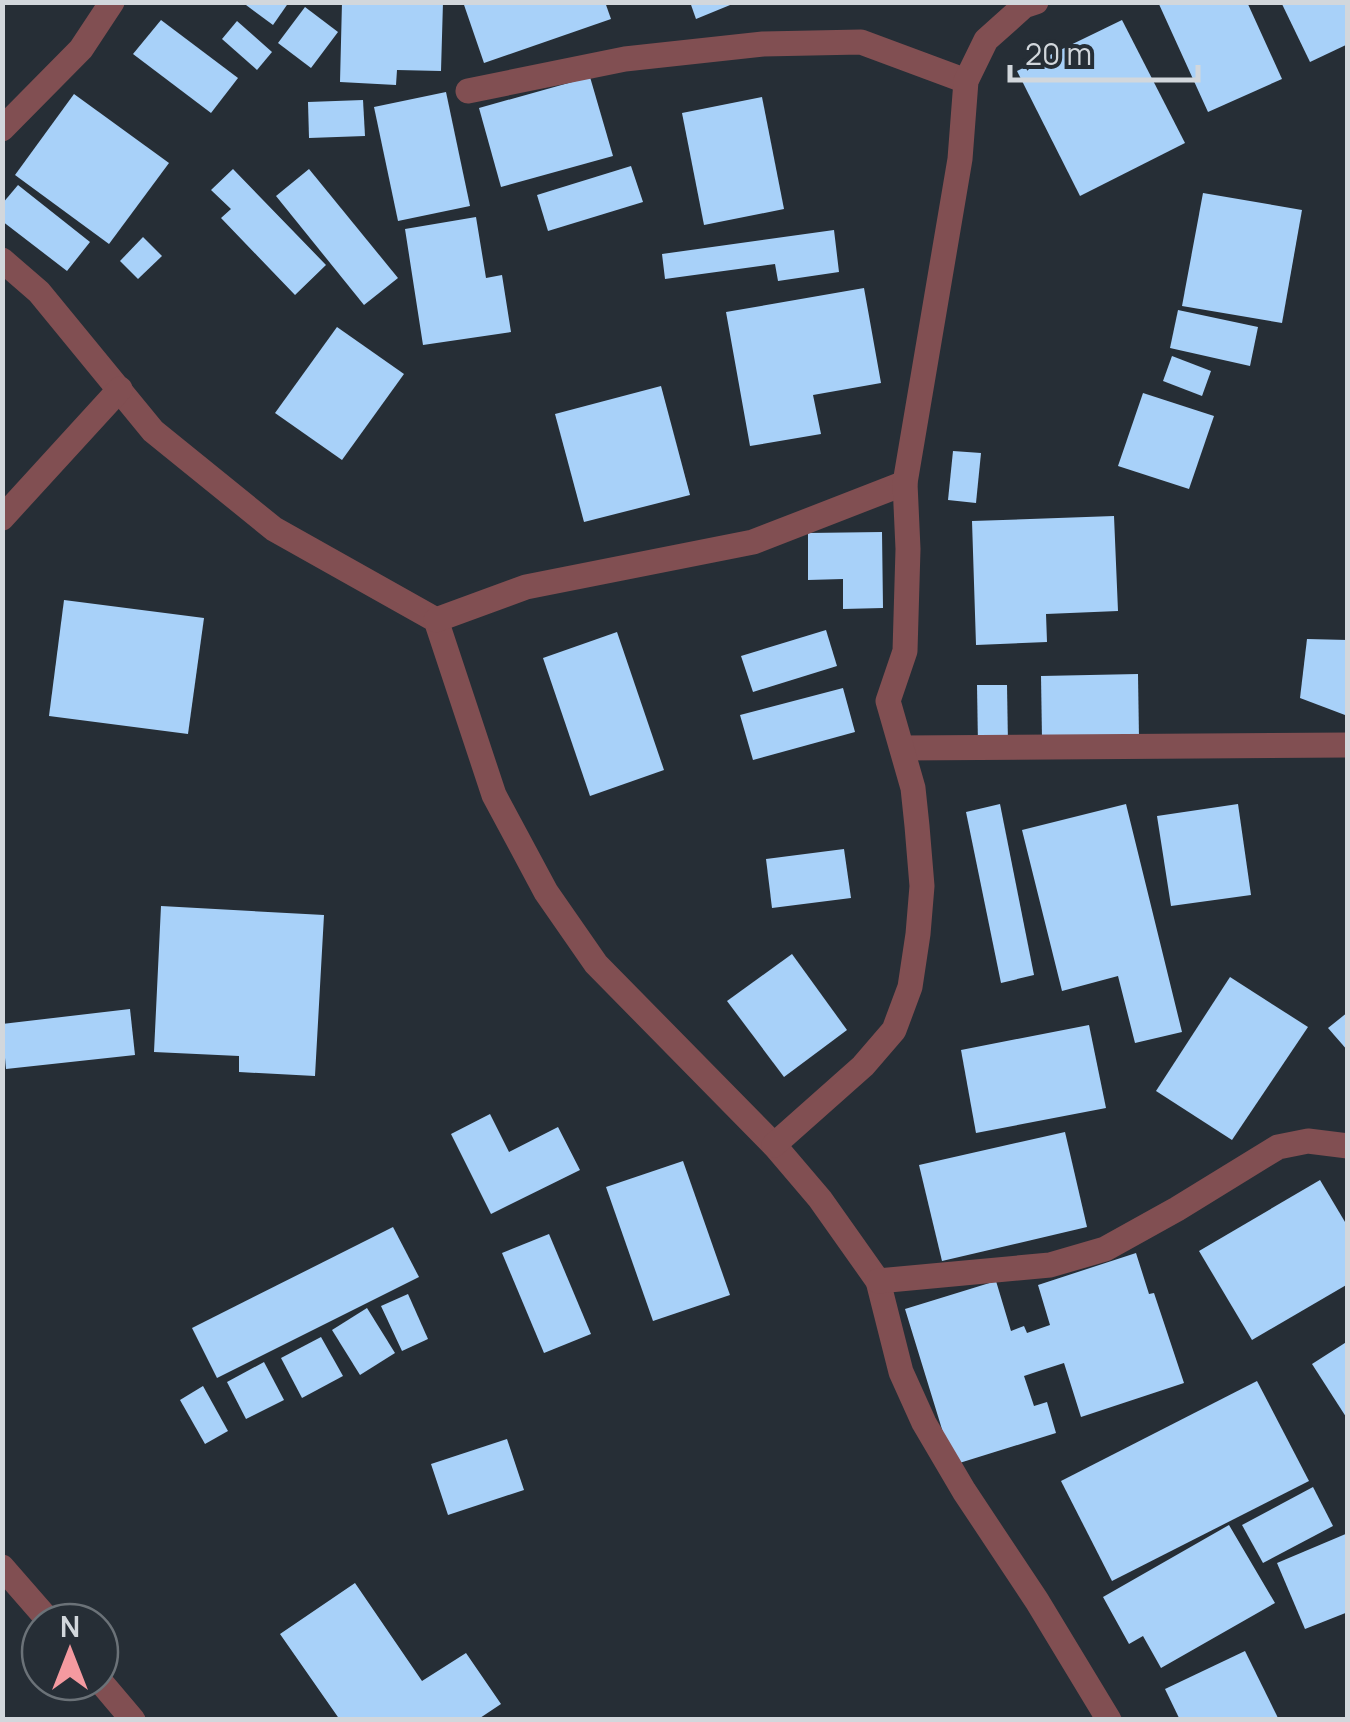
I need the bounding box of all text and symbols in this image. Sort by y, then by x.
scale bar [1010,20,1198,82]
text: 20 m [1025,33,1092,74]
north arrow [20,1602,120,1702]
text: N [60,1607,80,1645]

